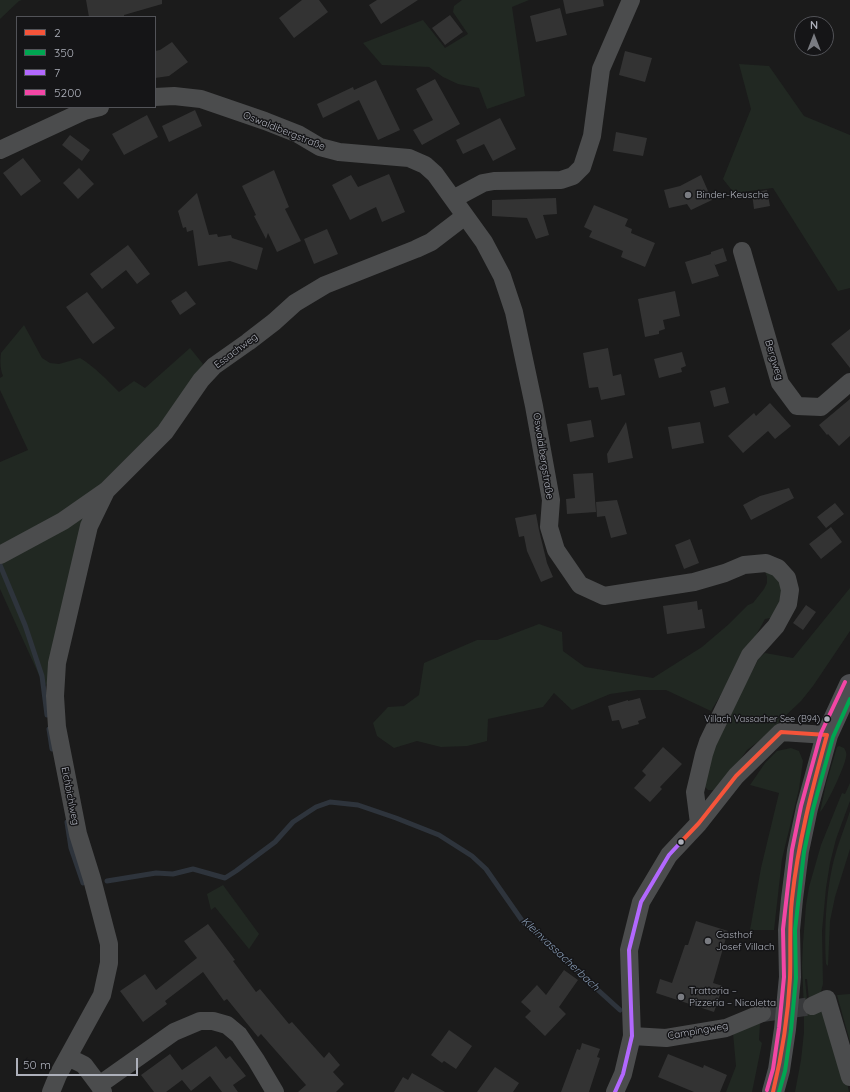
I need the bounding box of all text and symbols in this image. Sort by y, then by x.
legend [16,16,156,108]
north arrow [794,16,834,56]
text: N [810,18,818,32]
text: 2 [54,25,61,40]
text: 350 [54,45,74,60]
text: 7 [54,65,60,80]
text: 5200 [54,85,81,100]
street label: Oswaldibergstraße [241,109,327,153]
place label: Binder-Keusche [696,189,769,201]
marker: Binder-Keusche [683,190,693,200]
street label: Essachweg [212,331,260,371]
street label: Bergweg [762,338,786,382]
street label: Oswaldibergstraße [530,412,556,500]
place label: Villach Vassacher See (B94) [704,714,820,724]
marker: Villach Vassacher See (B94) [822,714,832,724]
street label: Eichbichlweg [58,766,82,826]
unlabelled marker [676,837,686,847]
water label: Kleinvassacherbach [518,914,602,994]
place label: Gasthof Josef Villach [716,929,775,952]
marker: Gasthof Josef Villach [703,936,713,946]
place label: Trattoria – Pizzeria – Nicoletta [689,985,776,1008]
marker: Trattoria – Pizzeria – Nicoletta [676,992,686,1002]
street label: Campingweg [667,1020,729,1042]
scale bar [18,1050,140,1076]
text: 50 m [23,1057,51,1072]

